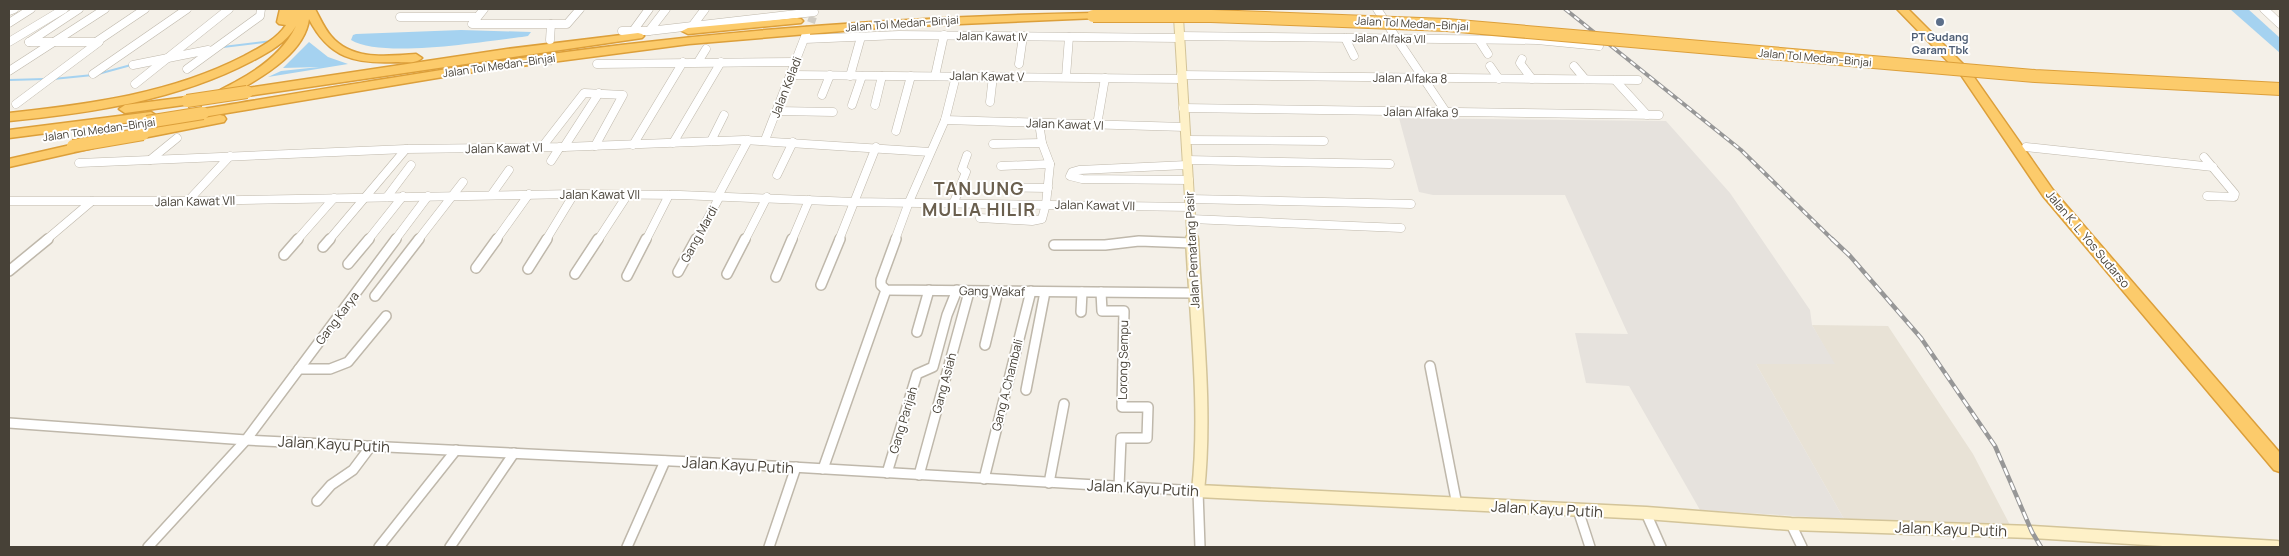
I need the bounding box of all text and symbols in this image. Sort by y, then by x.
street label: Jalan Tol Medan–Binjai [845,12,959,34]
street label: Jalan Tol Medan–Binjai [1355,13,1469,33]
marker: PT Gudang Garam Tbk [1934,16,1946,28]
street label: Jalan Kawat IV [956,28,1028,44]
place label: PT Gudang Garam Tbk [1911,29,1969,57]
street label: Jalan Alfaka VII [1352,30,1426,46]
street label: Jalan Tol Medan–Binjai [1758,45,1872,69]
street label: Jalan Tol Medan–Binjai [442,50,556,80]
street label: Jalan Keladi [767,54,805,120]
street label: Jalan Kawat V [949,67,1025,85]
street label: Jalan Alfaka 8 [1373,69,1447,87]
street label: Jalan Alfaka 9 [1383,103,1459,121]
street label: Jalan Tol Medan–Binjai [42,114,156,144]
street label: Jalan Kawat VI [1026,114,1104,134]
street label: Jalan Kawat VI [465,139,543,157]
district label: TANJUNG MULIA HILIR [922,176,1036,221]
street label: Jalan Kawat VII [560,186,640,203]
street label: Jalan K. L. Yos Sudarso [2042,187,2134,291]
street label: Jalan Pematang Pasir [1180,190,1204,309]
street label: Jalan Kawat VII [155,192,235,210]
street label: Jalan Kawat VII [1055,196,1135,214]
street label: Gang Mardi [676,202,722,266]
street label: Gang Wakaf [959,282,1026,300]
street label: Gang Karya [311,288,363,348]
street label: Lorong Sempu [1114,320,1132,400]
street label: Gang A.Chambali [987,337,1027,433]
street label: Gang Asiah [928,351,960,415]
street label: Gang Parijah [885,384,921,456]
street label: Jalan Kayu Putih [278,431,391,457]
street label: Jalan Kayu Putih [682,452,795,478]
street label: Jalan Kayu Putih [1087,475,1200,501]
street label: Jalan Kayu Putih [1491,496,1604,522]
street label: Jalan Kayu Putih [1895,517,2007,541]

